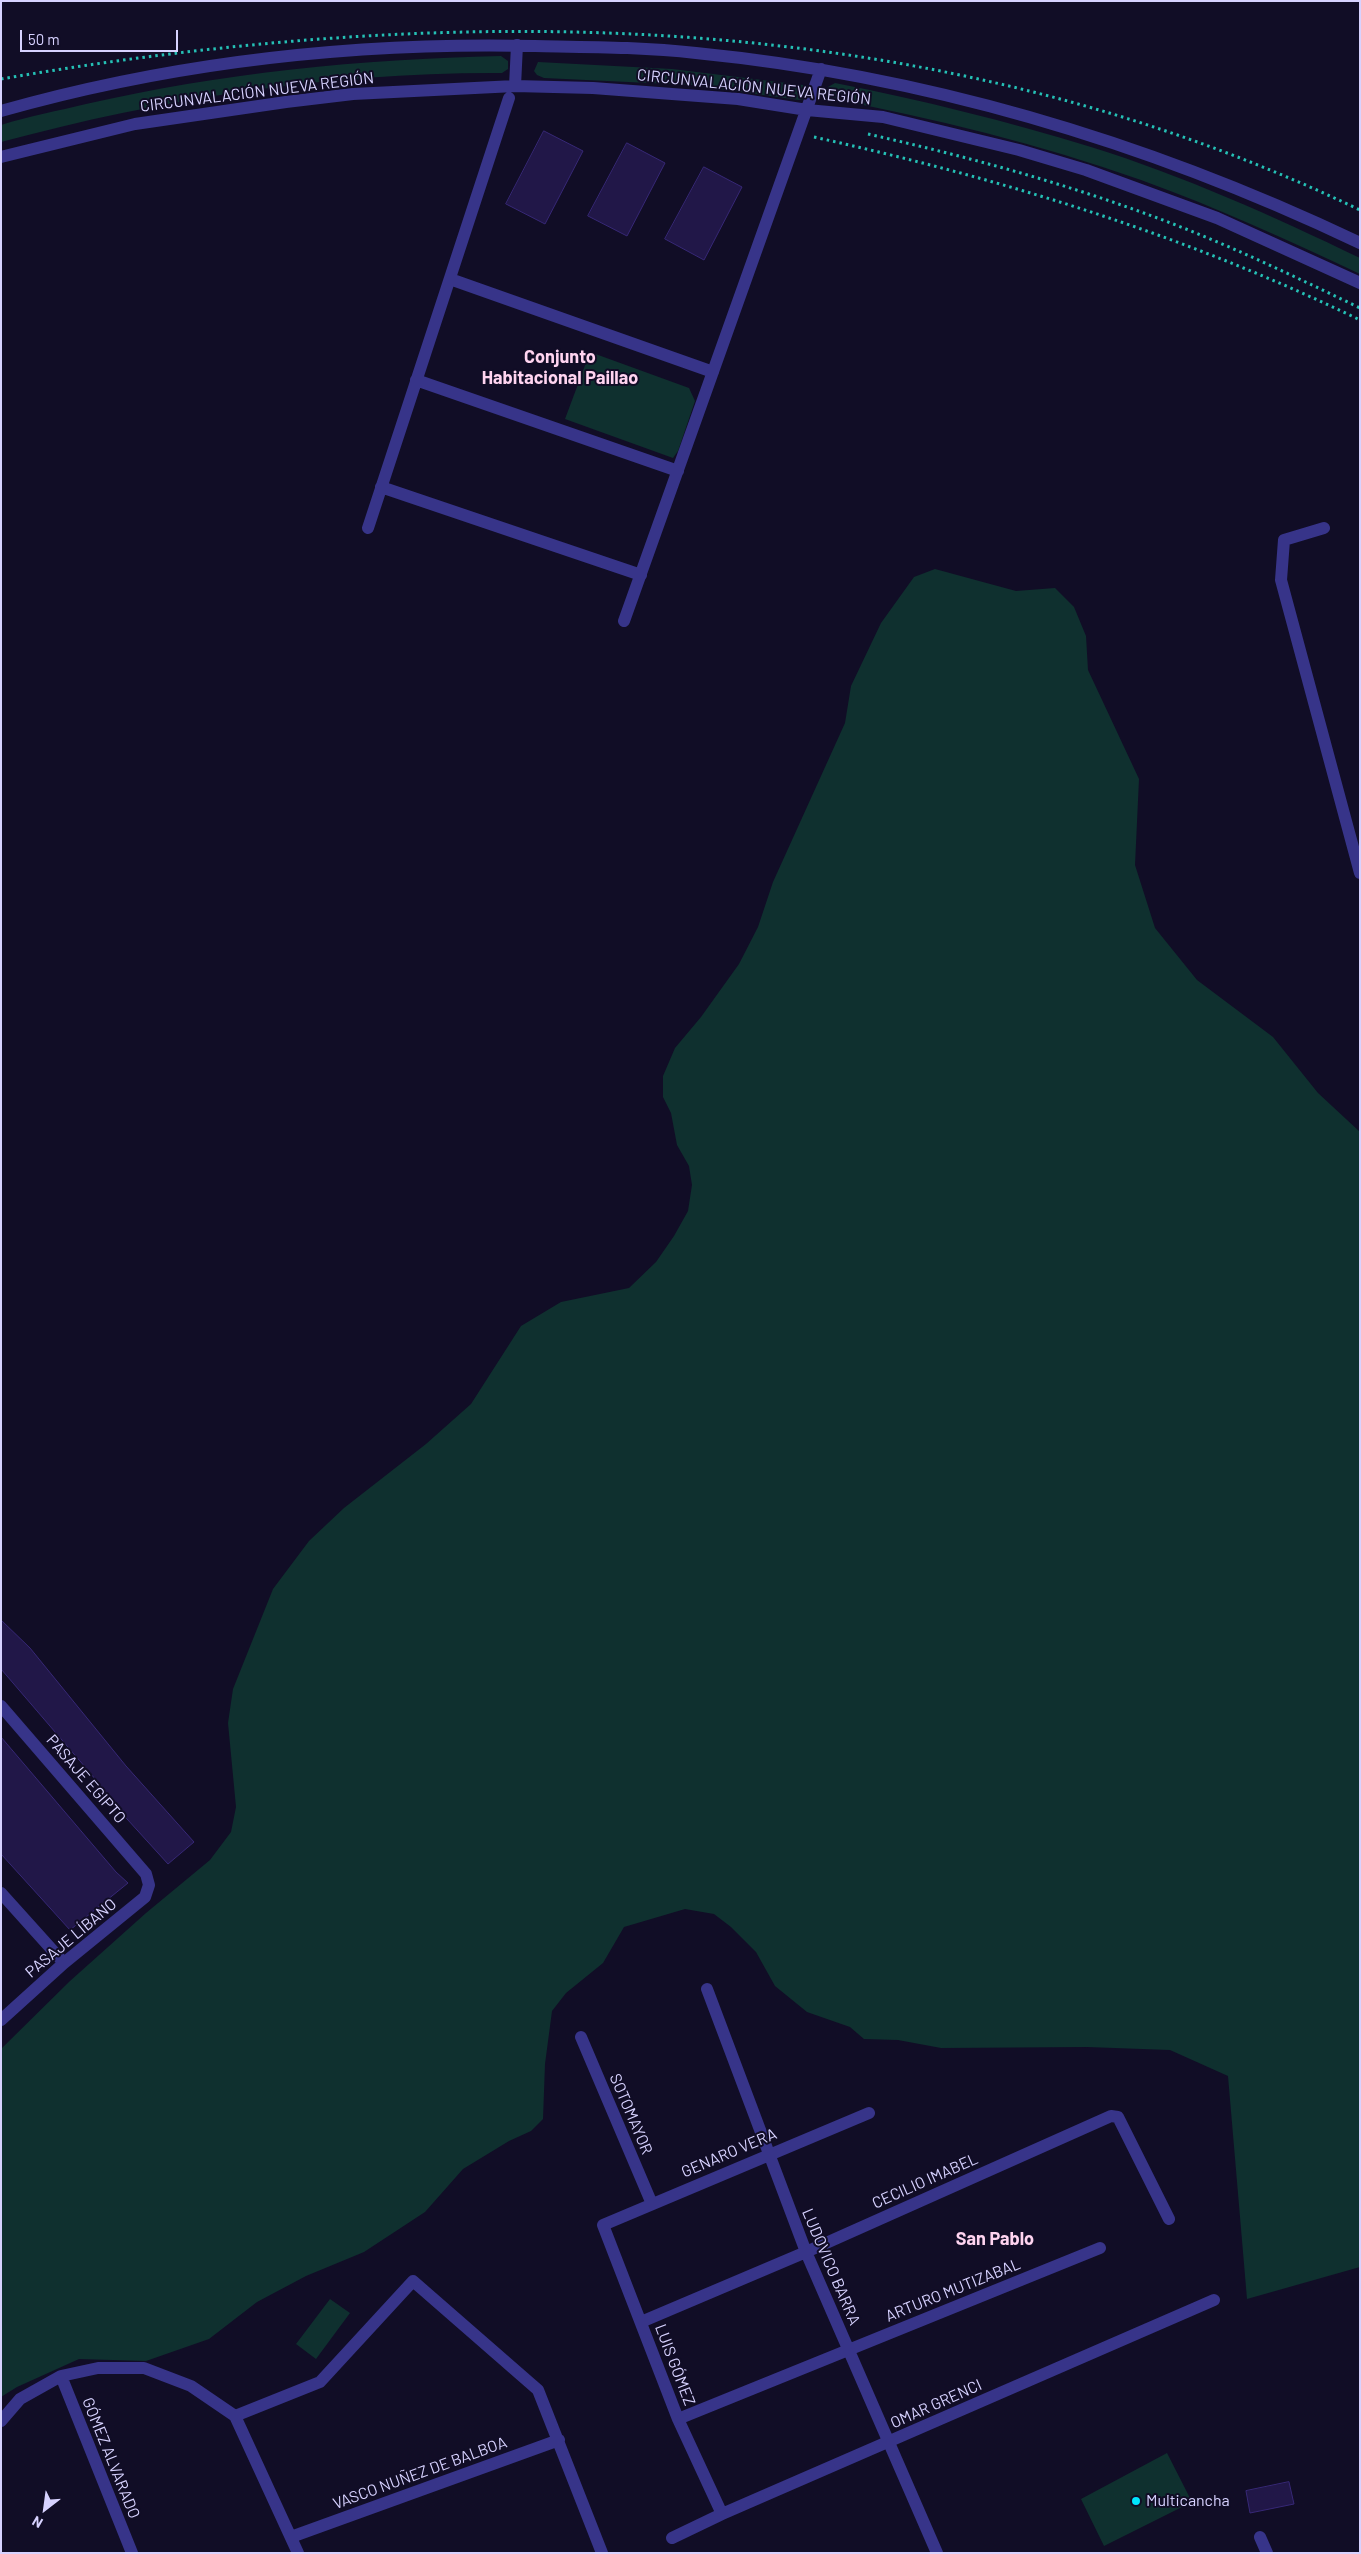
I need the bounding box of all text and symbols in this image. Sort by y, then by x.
scale bar [22,20,180,52]
text: 50 m [28,30,60,48]
street label: CIRCUNVALACIÓN NUEVA REGIÓN [636,65,872,109]
street label: CIRCUNVALACIÓN NUEVA REGIÓN [139,68,375,116]
district label: Conjunto Habitacional Paillao [482,346,638,388]
street label: PASAJE EGIPTO [42,1731,130,1827]
street label: PASAJE LÍBANO [22,1894,120,1982]
street label: SOTOMAYOR [605,2071,657,2157]
street label: GENARO VERA [678,2124,780,2182]
street label: CECILIO IMABEL [869,2149,981,2213]
street label: LUDOVICO BARRA [798,2206,864,2328]
district label: San Pablo [956,2228,1034,2250]
street label: ARTURO MUTIZABAL [883,2254,1023,2326]
street label: LUIS GÓMEZ [651,2322,699,2408]
street label: OMAR GRENCI [887,2375,985,2433]
street label: GÓMEZ ALVARADO [78,2395,144,2521]
street label: VASCO NUÑEZ DE BALBOA [330,2433,510,2513]
north arrow [20,2484,70,2534]
place label: Multicancha [1146,2491,1230,2511]
marker: Multicancha [1130,2495,1142,2507]
text: N [29,2513,46,2532]

